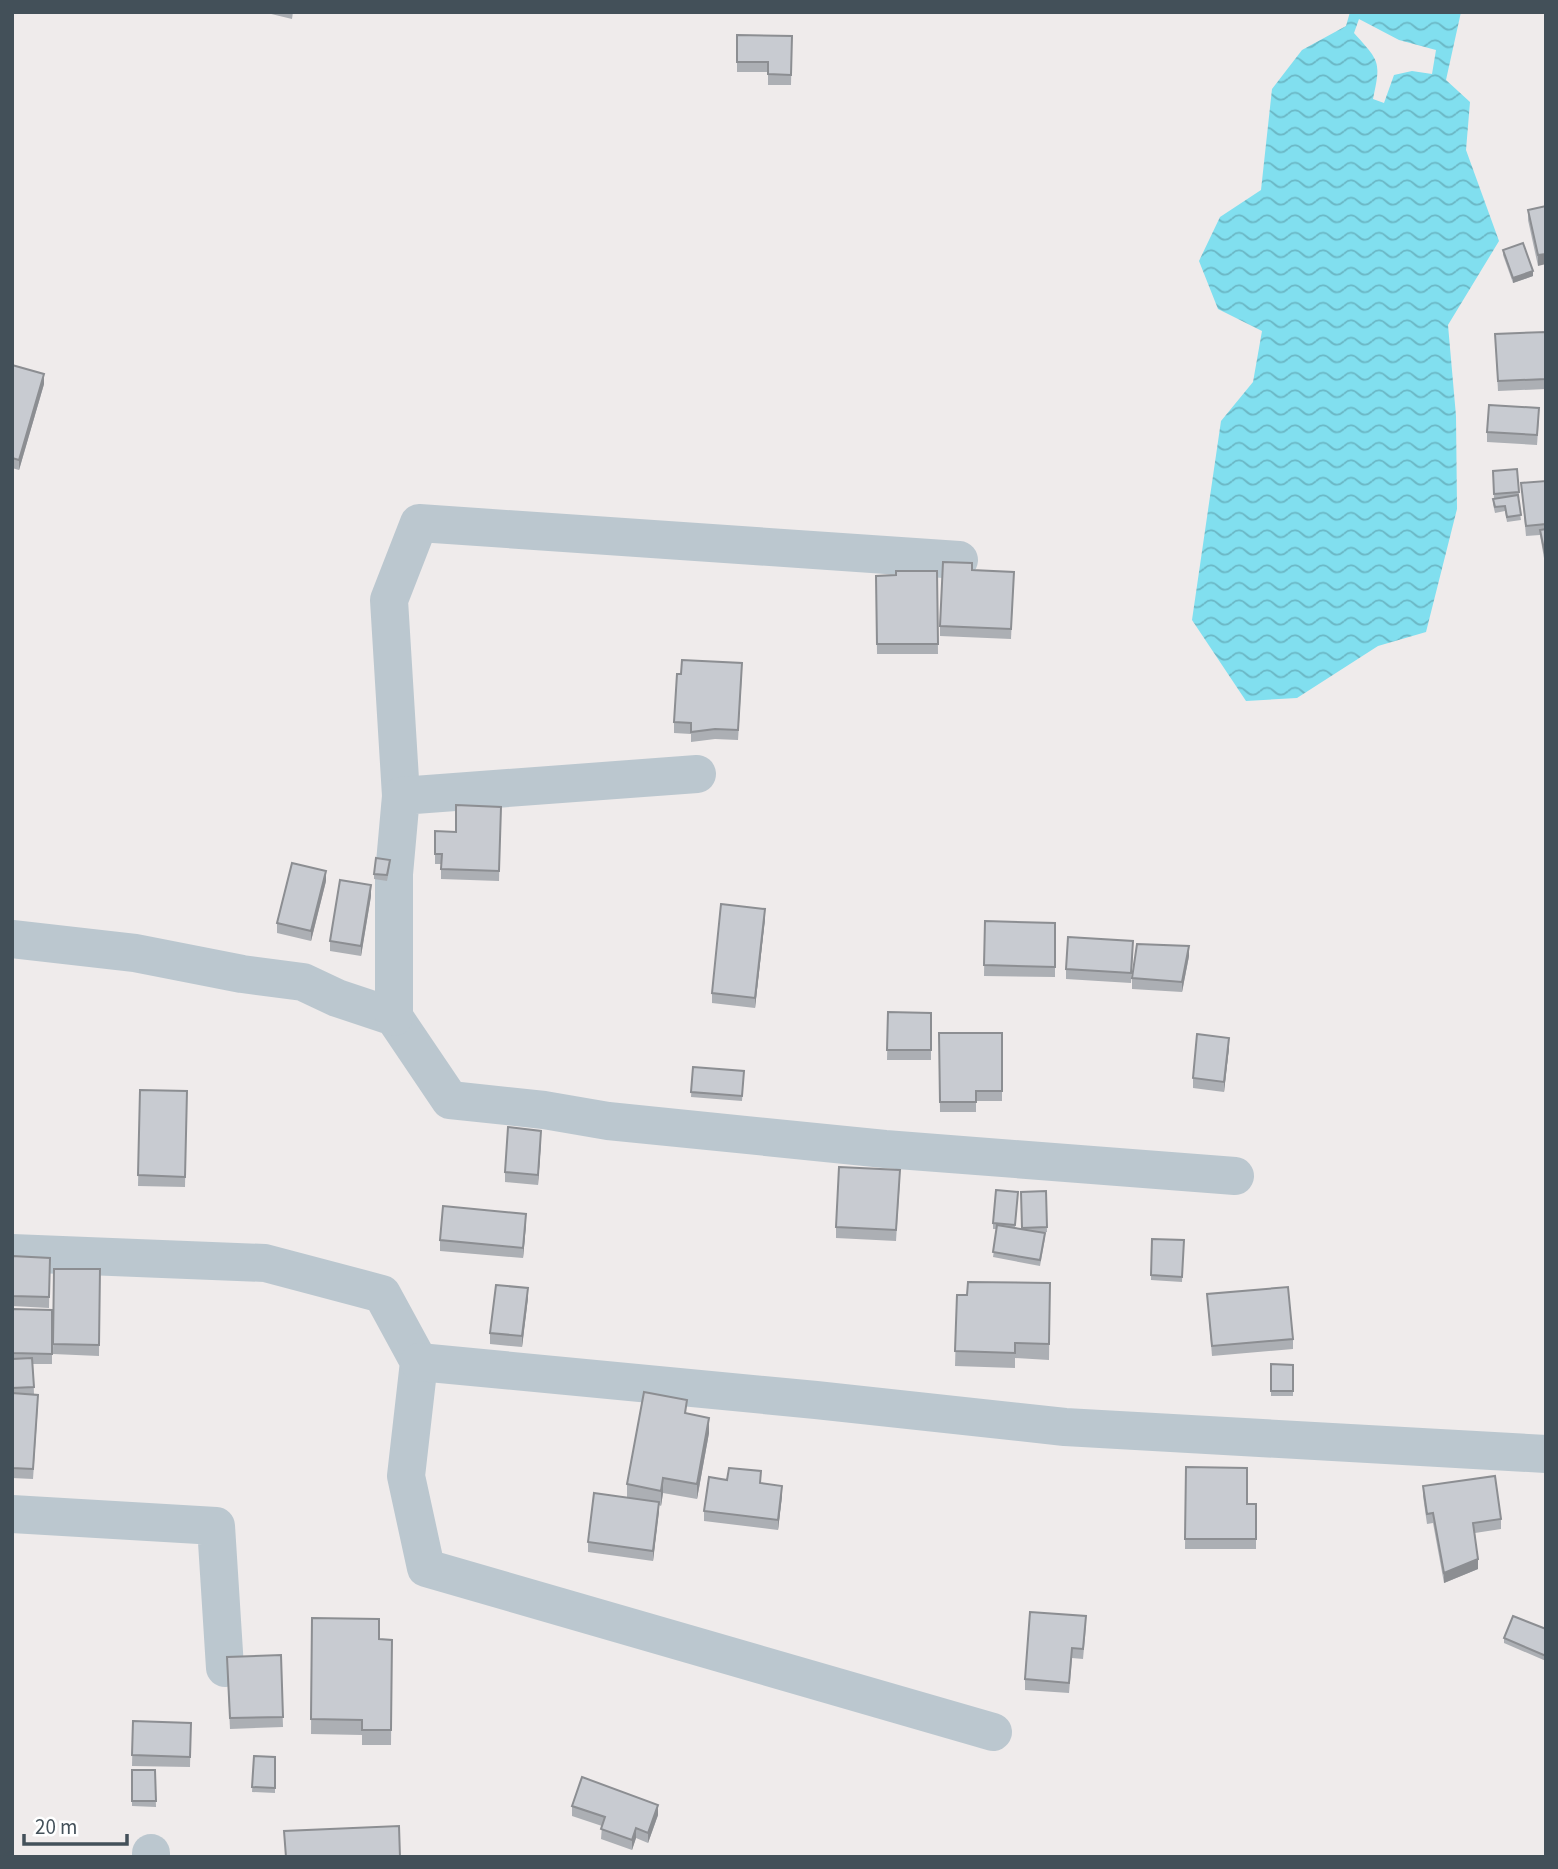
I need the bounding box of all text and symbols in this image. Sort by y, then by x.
scale bar [24,1802,128,1846]
text: 20 m [35,1812,77,1842]

